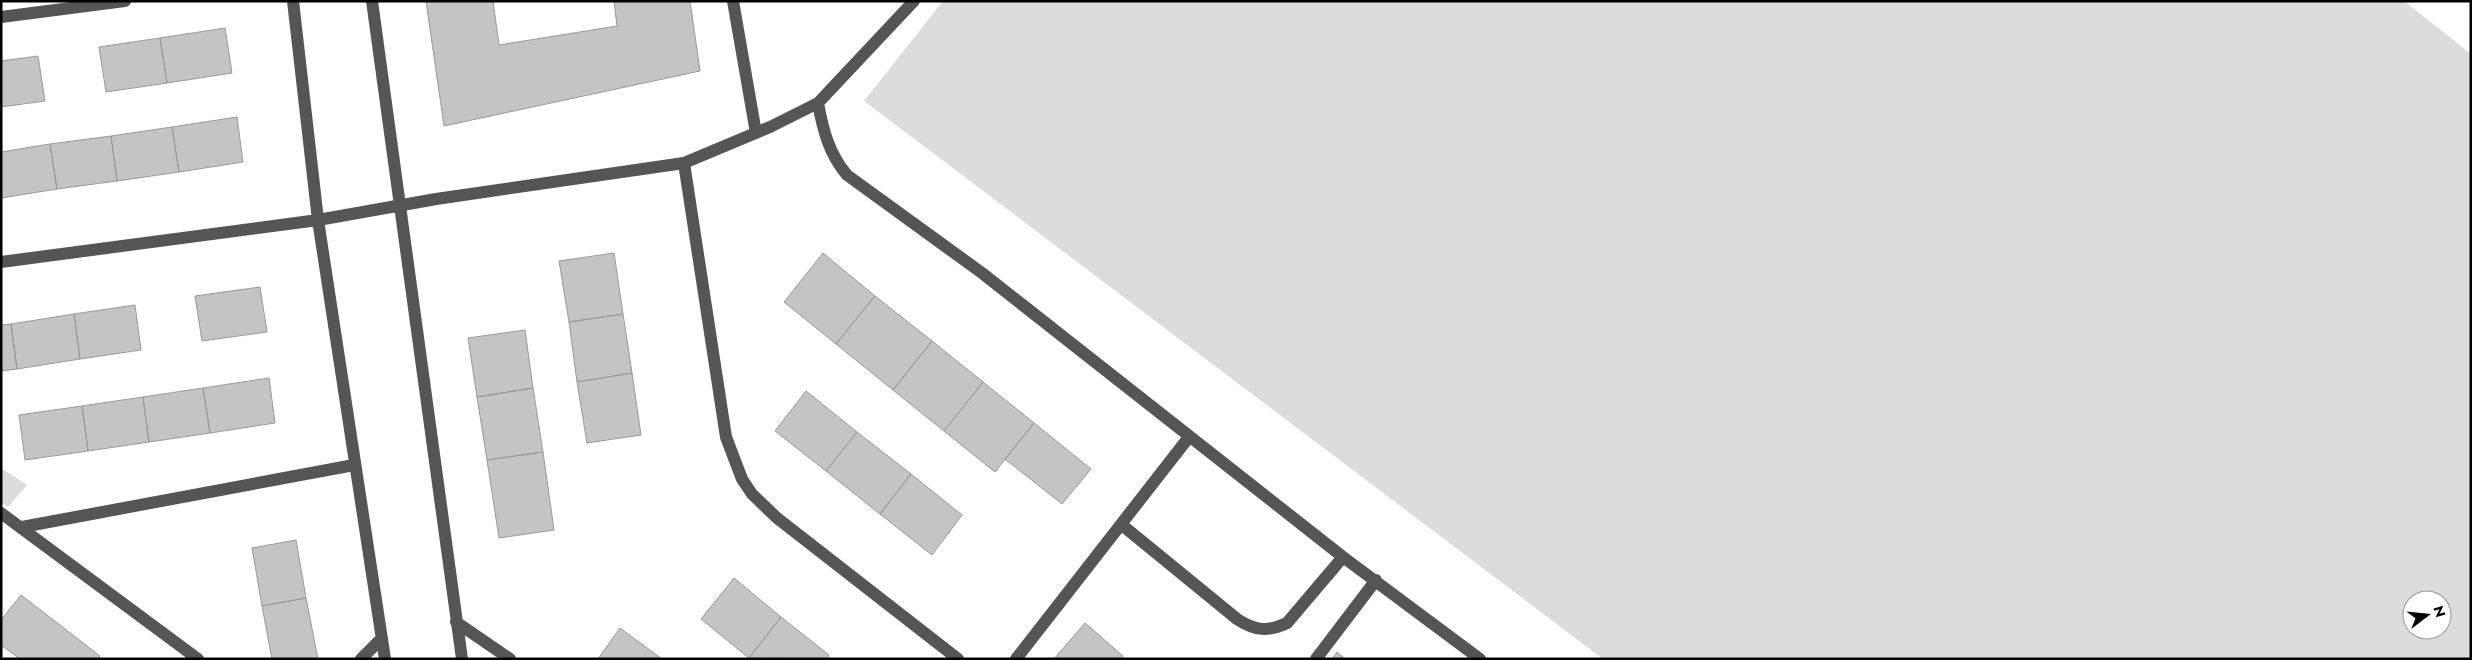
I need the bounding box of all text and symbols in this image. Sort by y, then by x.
north arrow [2402,590,2452,640]
text: N [2428,603,2451,620]

